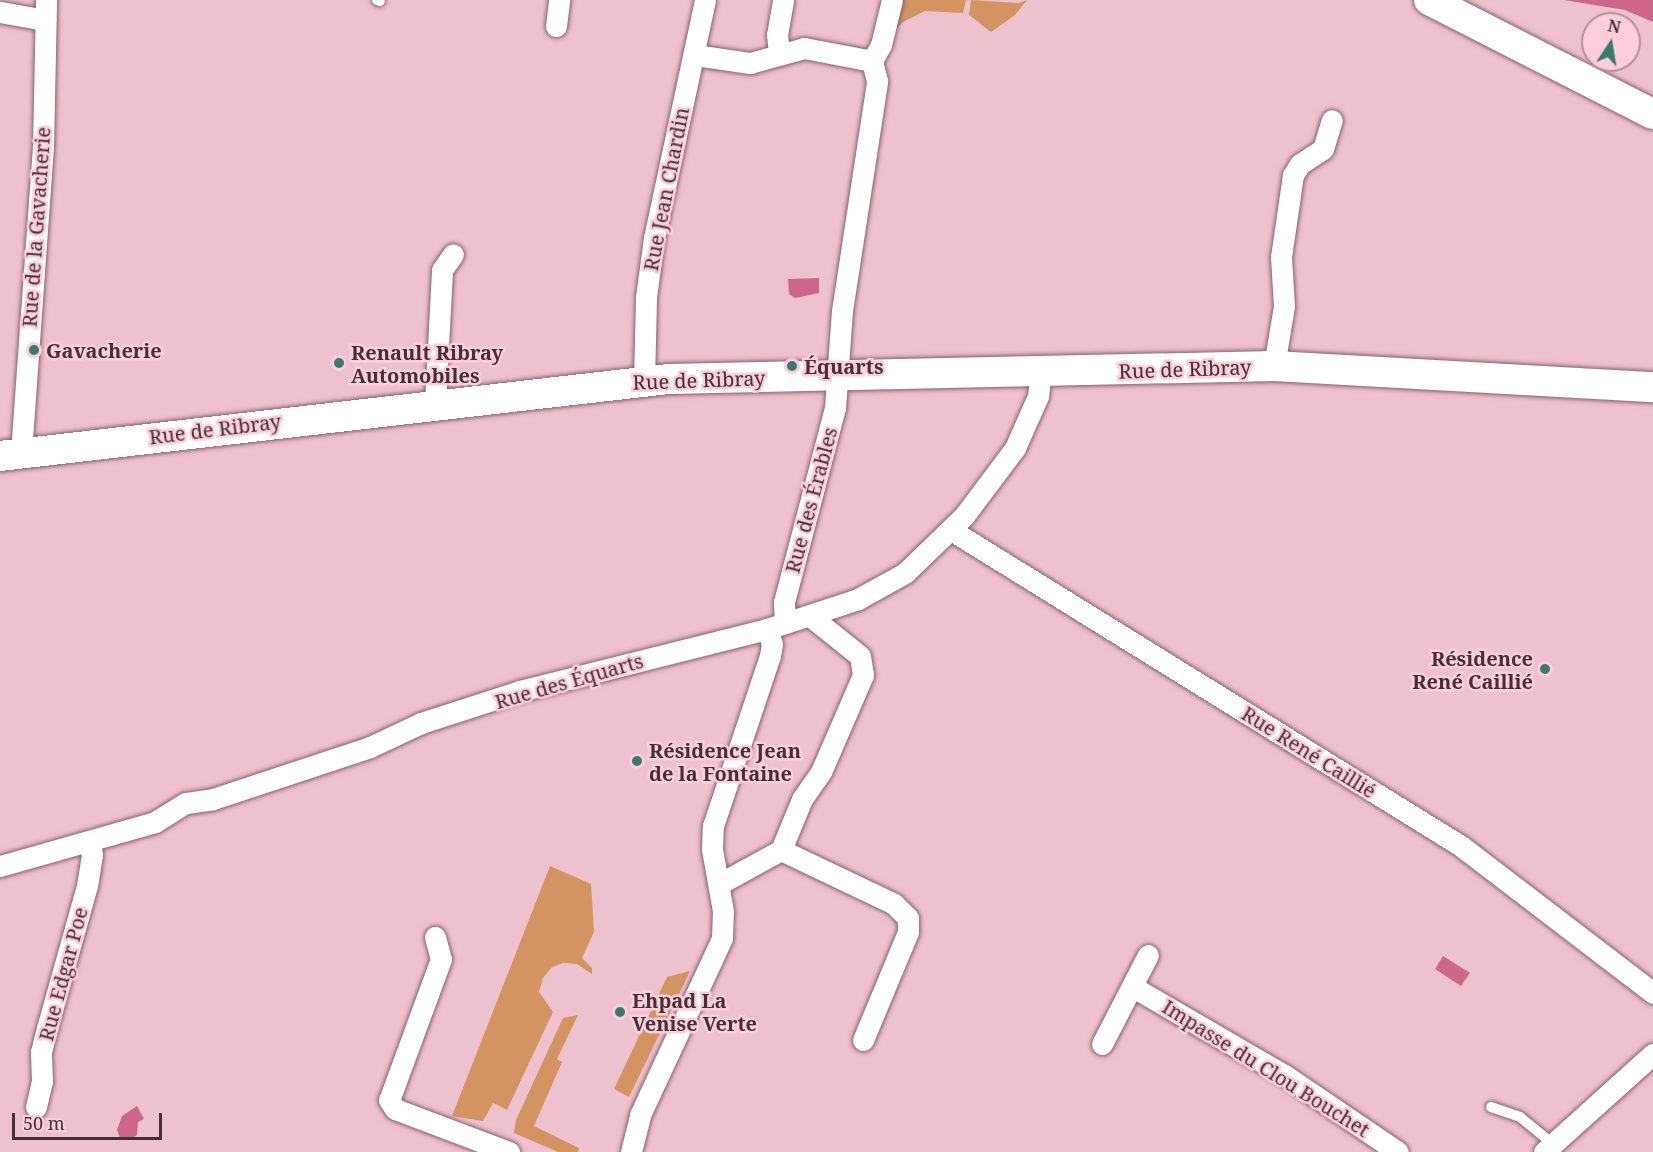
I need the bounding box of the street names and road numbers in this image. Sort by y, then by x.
street label: Rue Jean Chardin [638,105,694,273]
street label: Rue de la Gavacherie [17,126,55,328]
street label: Rue de Ribray [1118,355,1252,383]
street label: Rue de Ribray [632,366,766,394]
street label: Rue de Ribray [148,409,282,449]
street label: Rue des Érables [780,425,842,575]
street label: Rue des Équarts [492,648,646,714]
street label: Rue René Caillié [1237,701,1381,803]
street label: Rue Edgar Poe [34,905,92,1043]
street label: Impasse du Clou Bouchet [1158,994,1374,1142]

